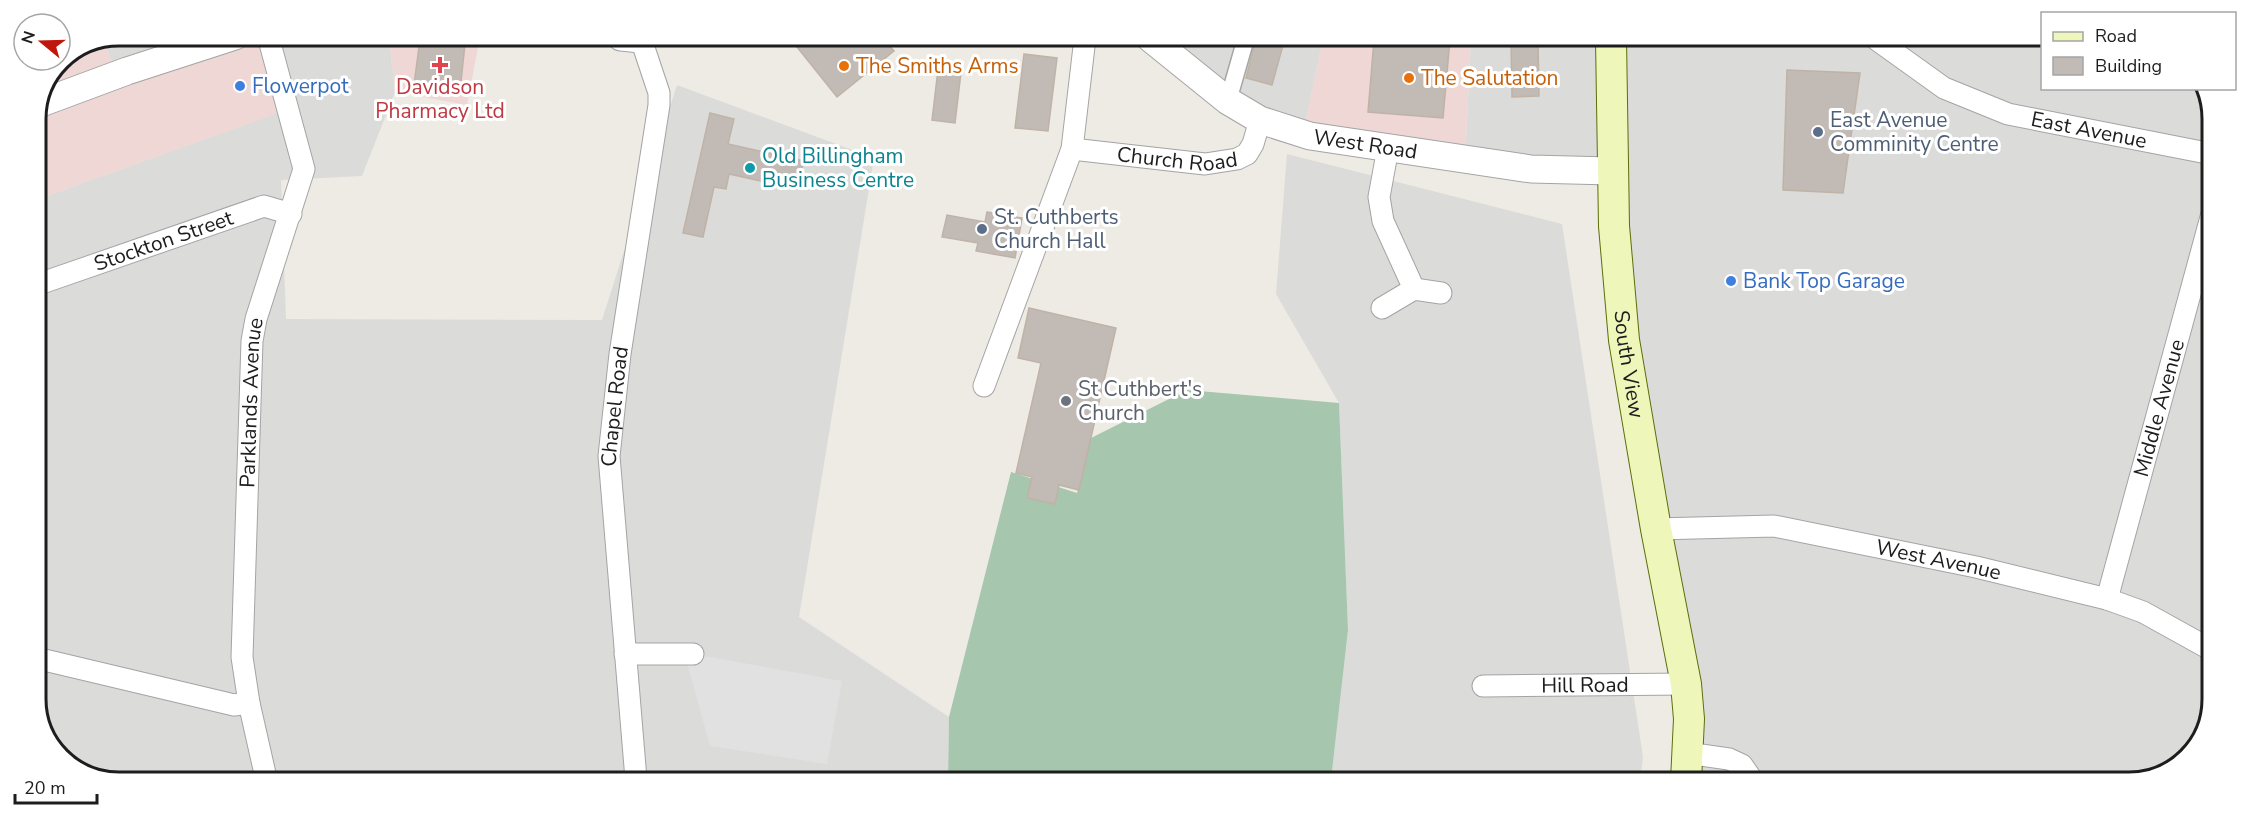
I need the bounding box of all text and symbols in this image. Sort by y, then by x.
north arrow [12,12,72,72]
legend [2041,12,2236,90]
text: Road [2095,24,2137,48]
text: N [16,28,41,47]
place label: The Smiths Arms [856,52,1019,80]
text: Building [2095,54,2162,78]
marker: Davidson Pharmacy Ltd [433,58,447,72]
marker: The Smiths Arms [837,59,851,73]
place label: The Salutation [1421,64,1559,92]
marker: The Salutation [1402,71,1416,85]
place label: Flowerpot [252,72,349,100]
place label: Davidson Pharmacy Ltd [375,73,505,125]
marker: Flowerpot [233,79,247,93]
street label: East Avenue [2029,105,2149,155]
place label: East Avenue Comminity Centre [1830,106,1999,158]
street label: West Road [1312,123,1419,166]
marker: East Avenue Comminity Centre [1811,125,1825,139]
street label: Church Road [1116,140,1240,178]
place label: Old Billingham Business Centre [762,142,914,194]
marker: Old Billingham Business Centre [743,161,757,175]
place label: St. Cuthberts Church Hall [994,203,1119,255]
street label: Stockton Street [90,204,237,278]
marker: St. Cuthberts Church Hall [975,222,989,236]
place label: Bank Top Garage [1743,267,1905,295]
marker: Bank Top Garage [1724,274,1738,288]
street label: South View [1607,309,1651,421]
street label: Parklands Avenue [233,315,270,488]
street label: Middle Avenue [2127,336,2191,480]
street label: Chapel Road [595,344,635,468]
place label: St Cuthbert's Church [1078,375,1202,427]
marker: St Cuthbert's Church [1059,394,1073,408]
street label: West Avenue [1873,533,2004,587]
street label: Hill Road [1541,671,1629,699]
scale bar [15,767,98,805]
text: 20 m [24,776,66,800]

